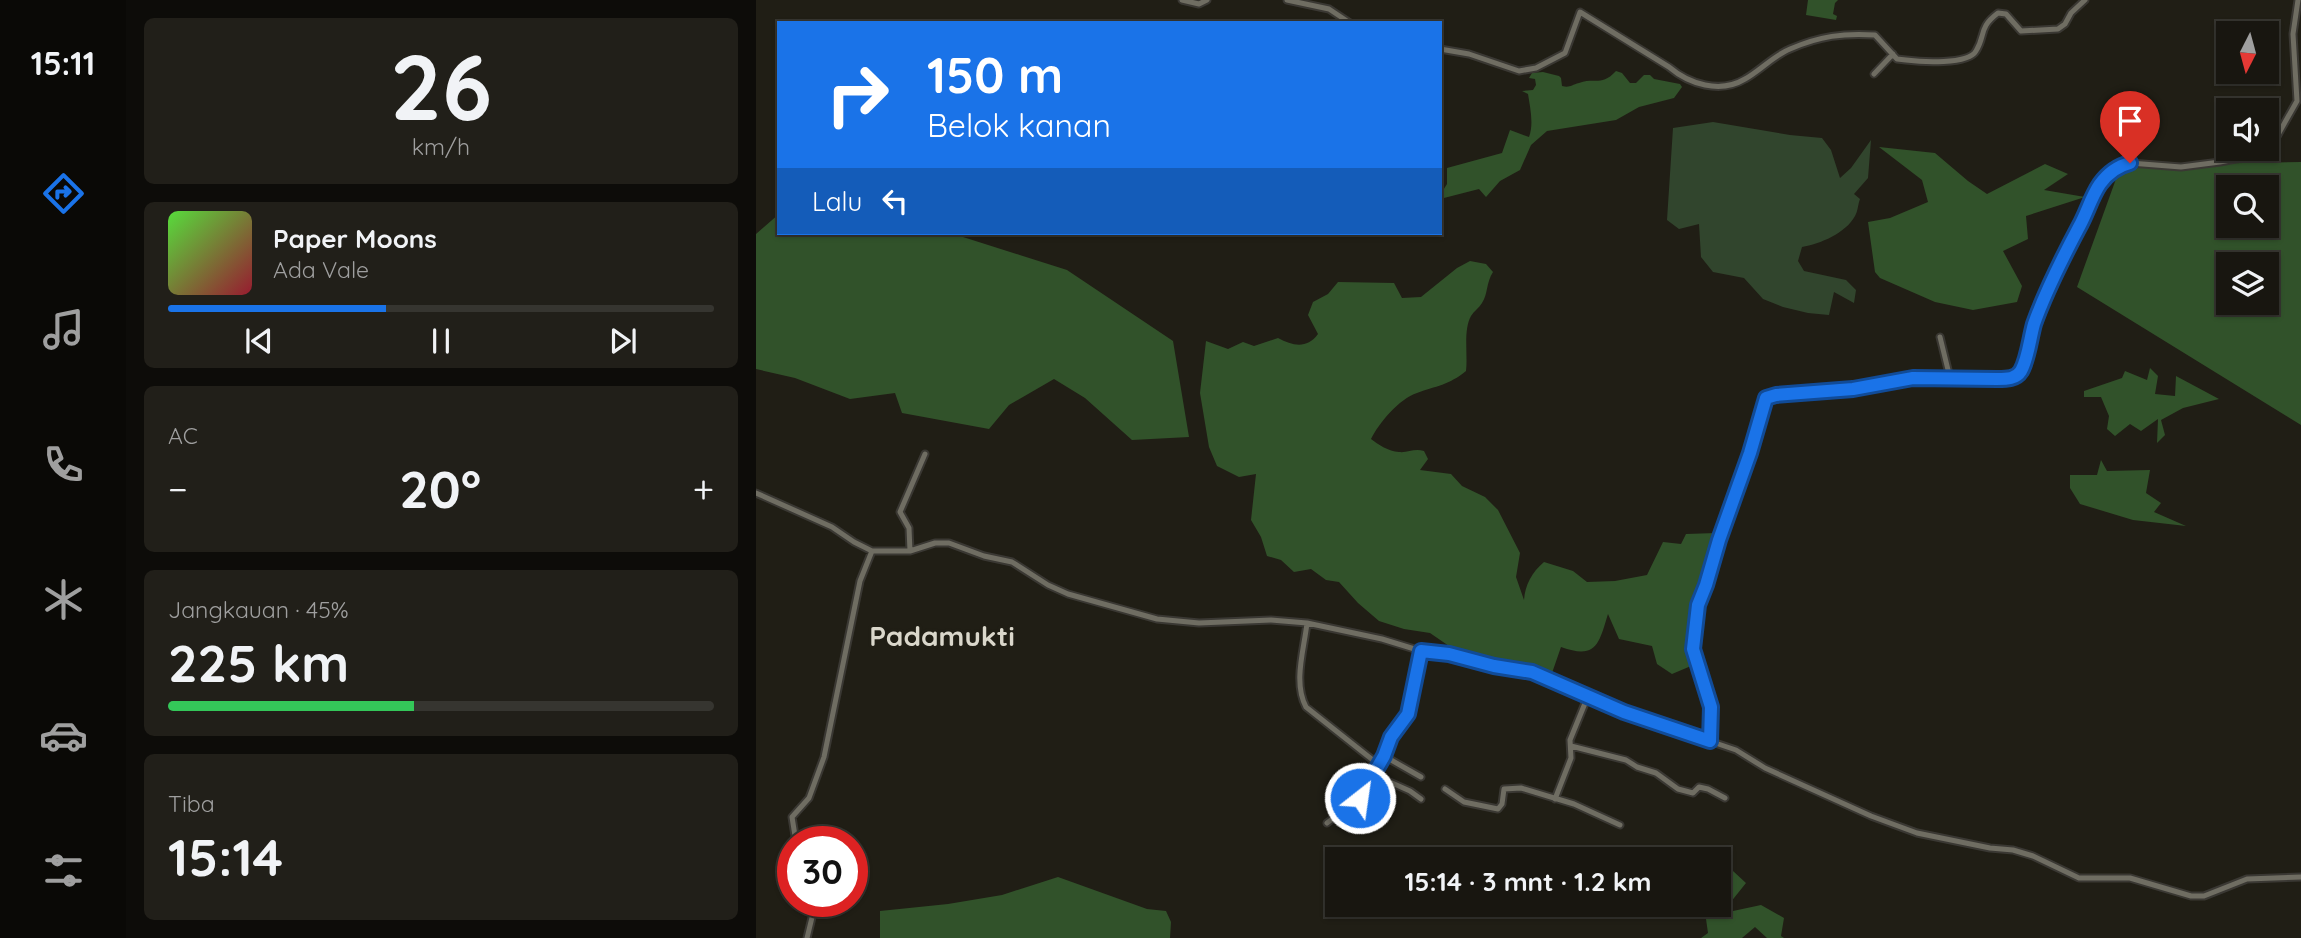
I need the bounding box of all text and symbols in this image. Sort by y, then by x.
north arrow [2216,21,2278,84]
map controls [2216,21,2279,315]
text: 26 [390,29,492,143]
text: 15:11 [31,43,95,83]
text: 150 m [927,44,1063,105]
icon: right [812,49,903,140]
pin [2100,91,2160,163]
button: sound [2216,98,2279,161]
icon: arrive [2111,102,2149,140]
text: Belok kanan [927,105,1111,145]
text: km/h [412,132,470,161]
icon: directions [39,169,88,218]
button: search [2216,175,2279,238]
icon: left [876,182,914,220]
text: Lalu [812,185,862,218]
text: Paper Moons [273,222,437,255]
button: layers [2216,252,2279,315]
text: Ada Vale [273,255,369,284]
icon: music [39,305,88,354]
icon: previous [240,322,278,360]
icon: pause [422,322,460,360]
icon: next [604,322,642,360]
text: AC [168,421,198,450]
icon: phone [39,440,88,489]
text: 20° [399,456,481,521]
text: − [168,465,188,513]
text: + [693,465,714,513]
icon: climate [39,575,88,624]
text: Jangkauan · 45% [168,595,349,624]
district label: Padamukti [869,618,1015,653]
text: 225 km [168,630,349,695]
icon: car [39,711,88,760]
position arrow [1323,761,1397,835]
text: Tiba [168,789,215,818]
text: 15:14 [168,824,283,889]
speed limit sign: 30 [777,826,868,917]
icon: filters [39,846,88,895]
text: 15:14 · 3 mnt · 1.2 km [1404,865,1652,898]

